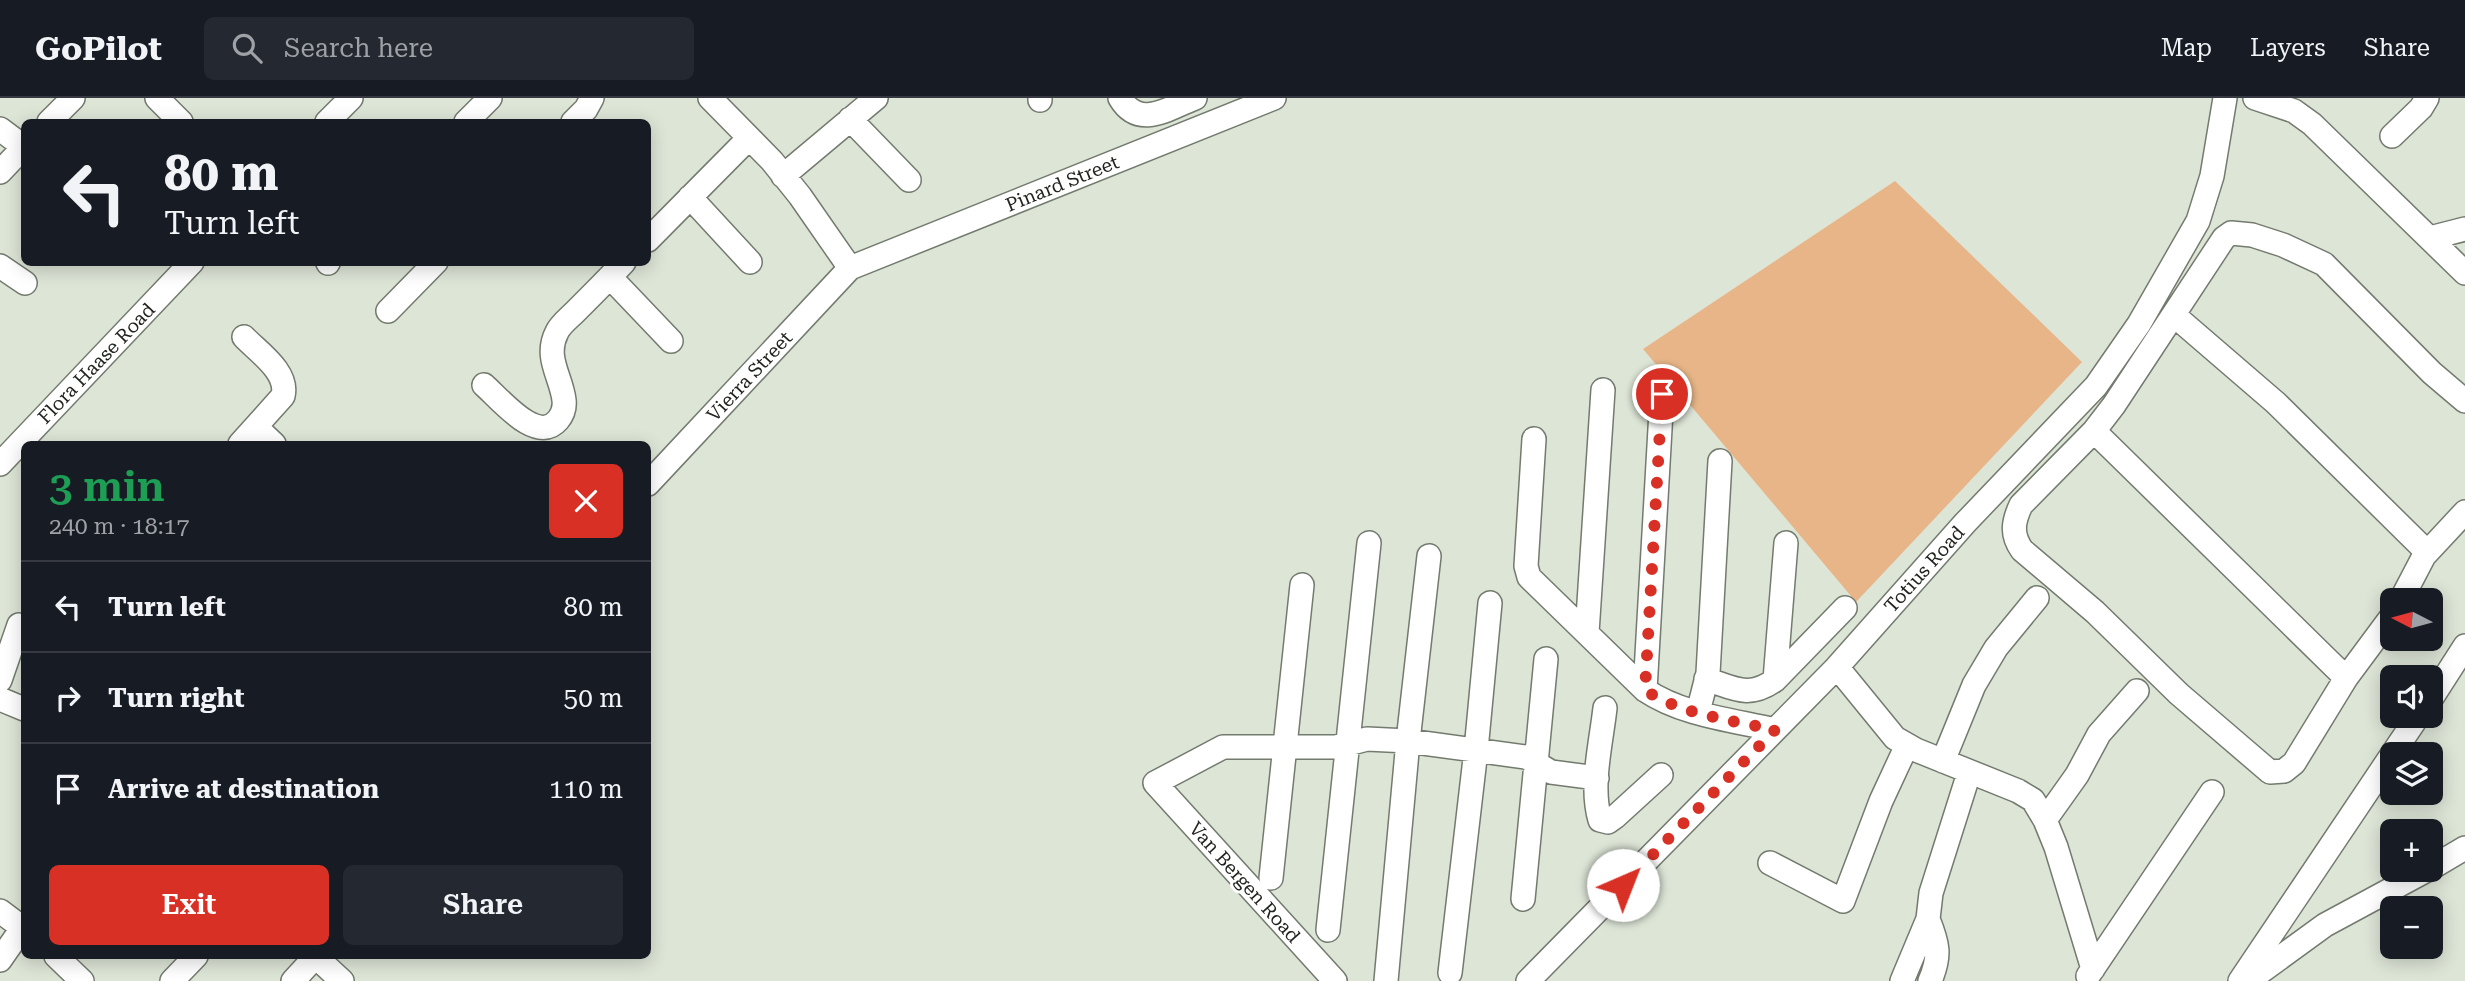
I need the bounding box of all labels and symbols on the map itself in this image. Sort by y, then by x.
street label: Pinard Street [1002,150,1122,217]
street label: Flora Haase Road [33,298,160,428]
street label: Vierra Street [702,327,797,426]
pin [1632,364,1692,424]
street label: Totius Road [1879,521,1969,617]
north arrow [2380,588,2443,651]
street label: Van Bergen Road [1184,817,1305,948]
position arrow [1586,848,1660,922]

